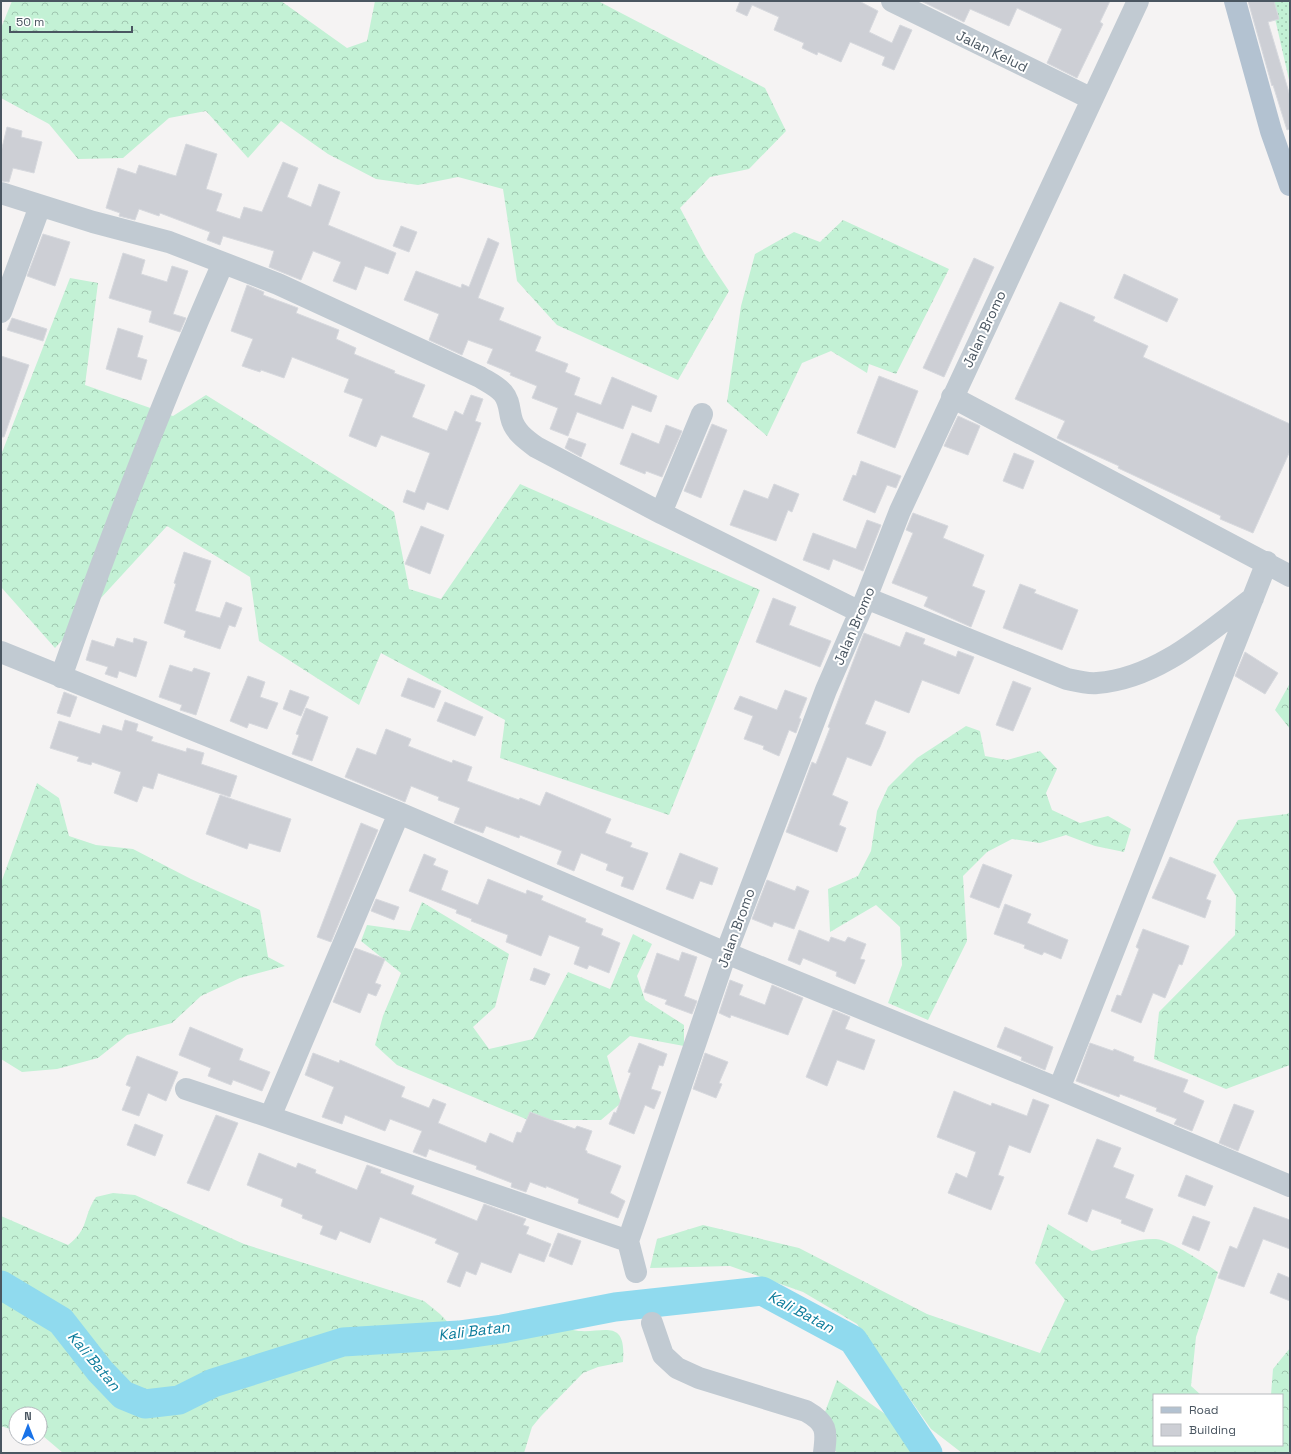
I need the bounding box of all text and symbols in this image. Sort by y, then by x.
scale bar [10,8,132,34]
text: 50 m [16,14,44,30]
street label: Jalan Kelud [953,26,1031,76]
street label: Jalan Bromo [958,287,1010,371]
street label: Jalan Bromo [829,584,879,668]
street label: Jalan Bromo [713,886,759,970]
water label: Kali Batan [765,1286,838,1337]
water label: Kali Batan [437,1317,511,1344]
water label: Kali Batan [64,1327,125,1395]
legend [1153,1394,1283,1446]
text: Road [1189,1402,1218,1418]
north arrow [8,1406,48,1446]
text: N [24,1409,32,1423]
text: Building [1189,1422,1236,1438]

